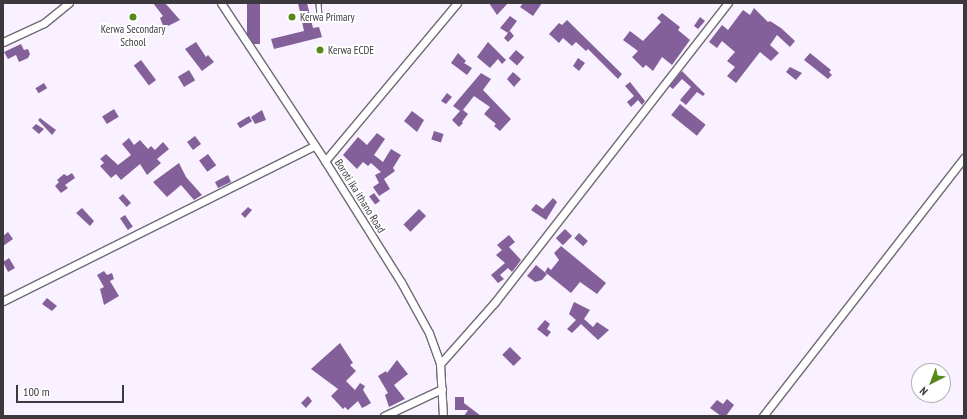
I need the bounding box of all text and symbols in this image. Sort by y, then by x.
place label: Kerwa Primary [300,10,355,24]
marker: Kerwa Secondary School [128,12,138,22]
marker: Kerwa Primary [287,12,297,22]
place label: Kerwa Secondary School [101,23,165,49]
place label: Kerwa ECDE [328,43,374,57]
marker: Kerwa ECDE [315,45,325,55]
street label: Boroti Ika ithano Road [332,157,388,235]
north arrow [911,363,951,403]
scale bar [18,377,126,403]
text: 100 m [23,384,50,399]
text: N [917,384,931,398]

